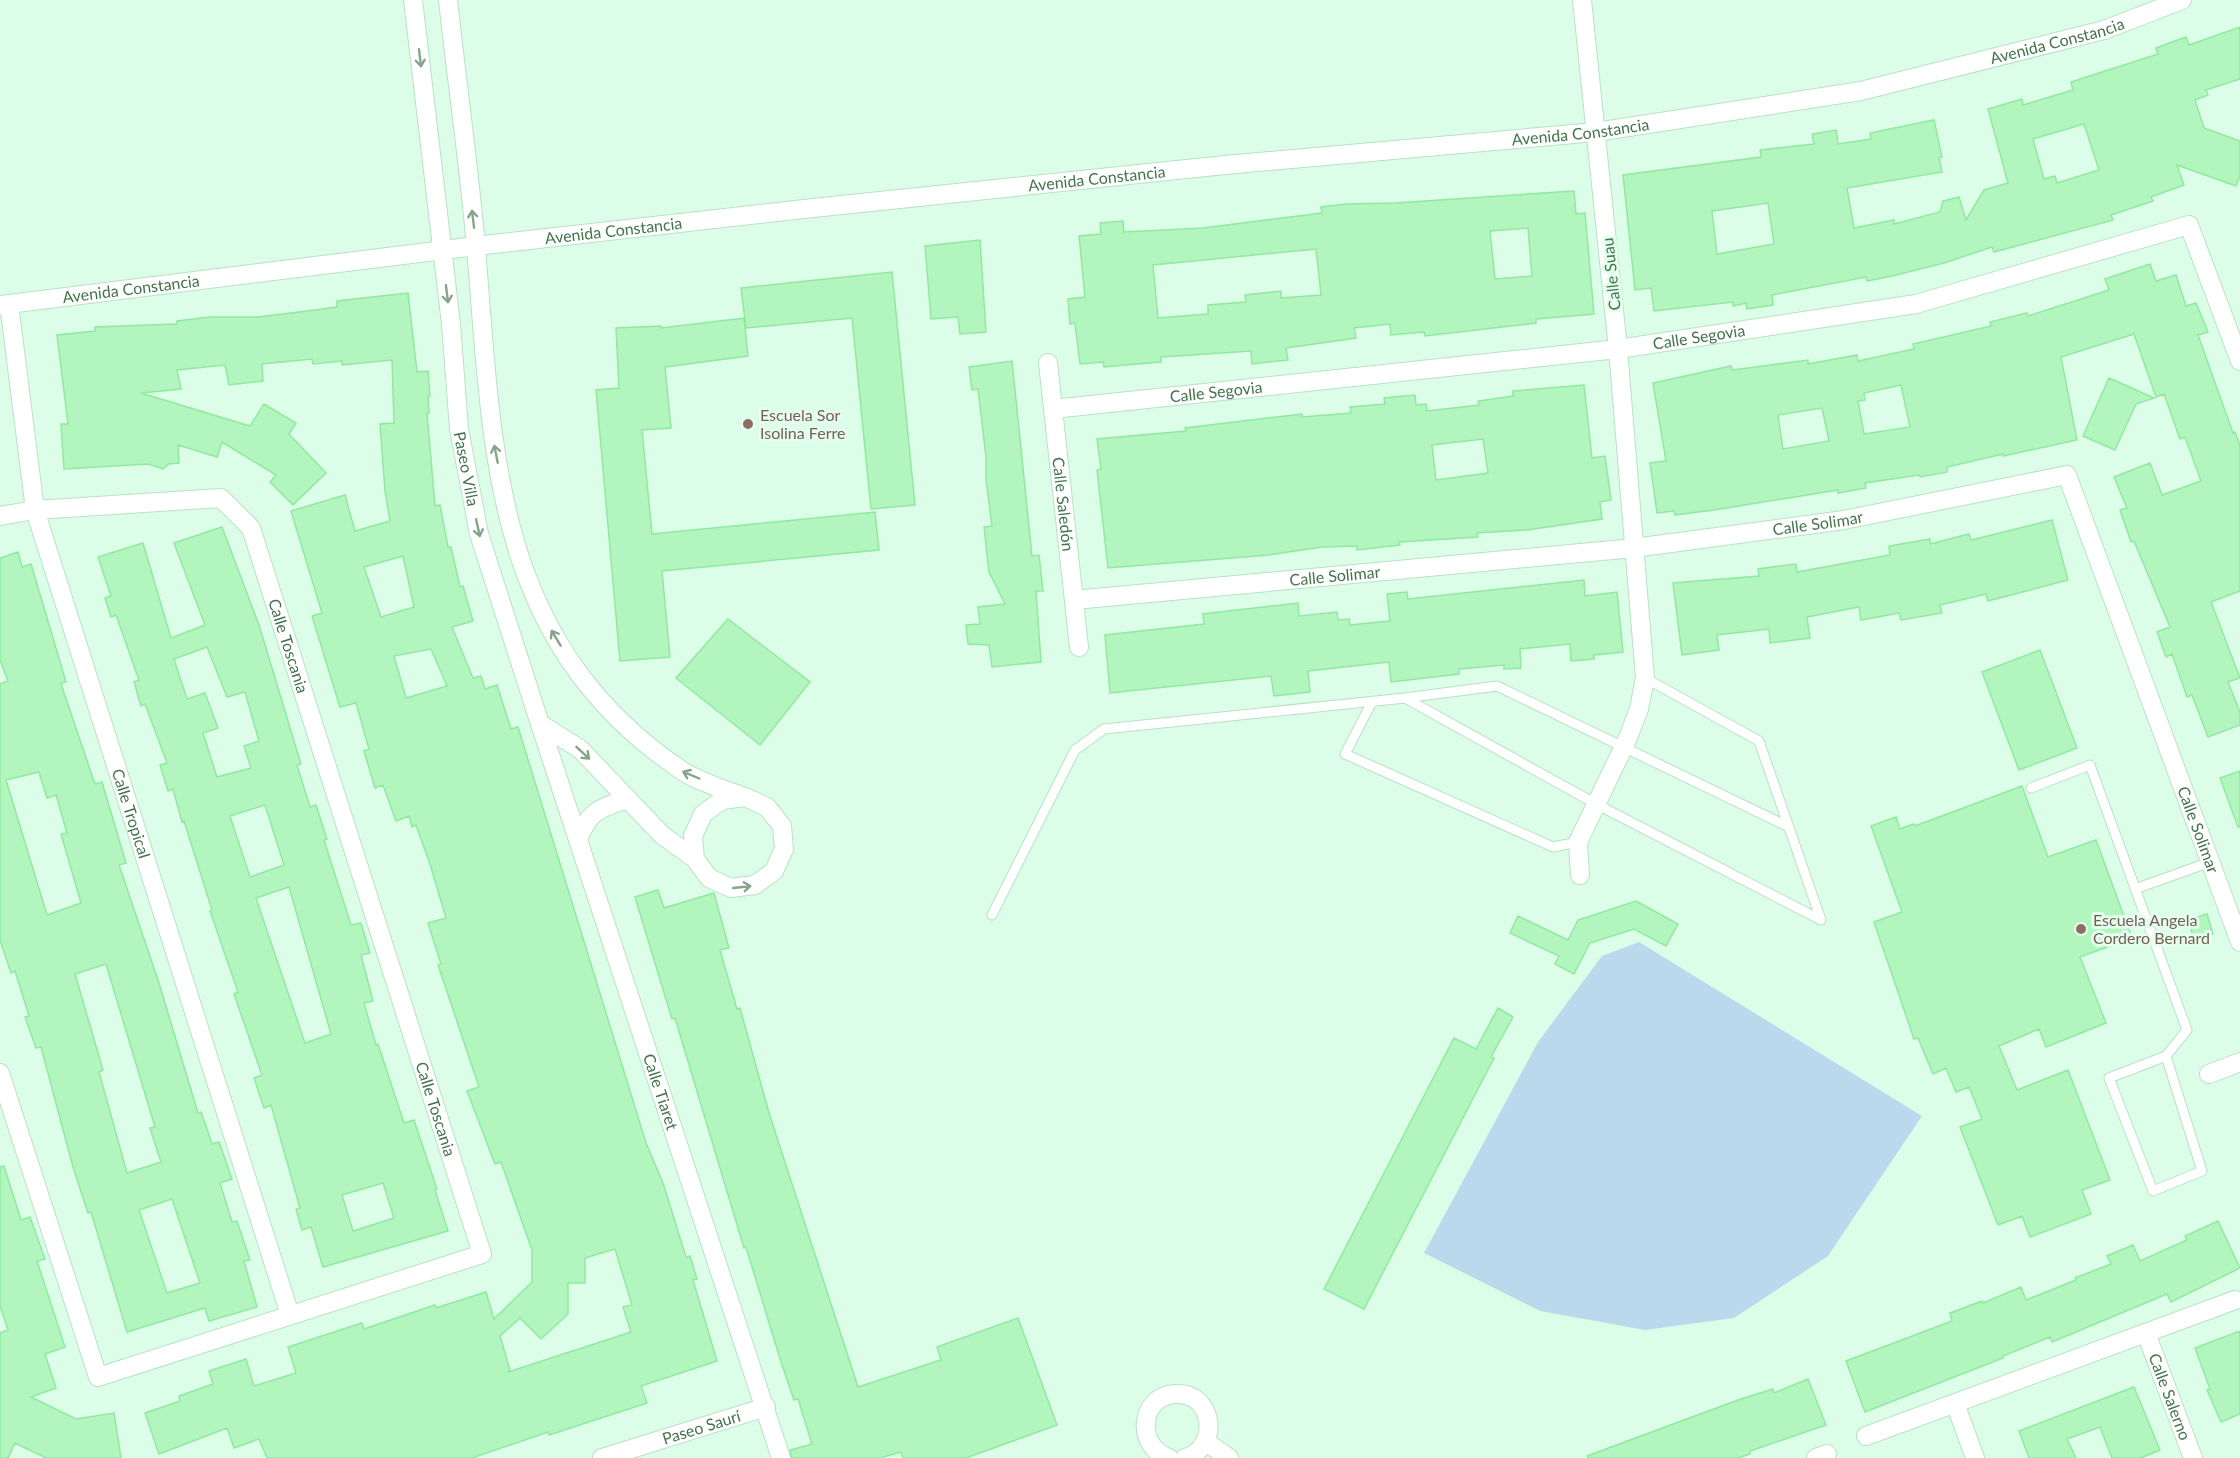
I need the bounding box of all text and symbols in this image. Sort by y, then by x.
street label: Avenida Constancia [1988,13,2127,67]
one-way arrow [415,48,426,68]
street label: Avenida Constancia [1511,114,1650,148]
street label: Avenida Constancia [1027,161,1166,195]
one-way arrow [467,209,478,229]
street label: Avenida Constancia [544,213,683,247]
street label: Calle Suau [1597,237,1624,311]
street label: Avenida Constancia [61,270,201,306]
one-way arrow [442,283,453,303]
street label: Calle Segovia [1651,320,1746,353]
street label: Calle Segovia [1169,377,1263,406]
place label: Escuela Sor Isolina Ferre [760,405,845,442]
marker: Escuela Sor Isolina Ferre [741,417,755,431]
street label: Paseo Villa [451,430,483,508]
one-way arrow [490,445,501,465]
street label: Calle Saledón [1049,456,1078,552]
street label: Calle Solimar [1772,506,1865,538]
one-way arrow [473,518,485,537]
street label: Calle Solimar [1289,562,1381,589]
street label: Calle Toscania [265,596,313,695]
one-way arrow [549,630,561,647]
one-way arrow [576,746,591,761]
street label: Calle Tropical [109,766,155,860]
one-way arrow [683,769,701,780]
street label: Calle Solimar [2174,784,2224,876]
one-way arrow [732,881,752,892]
place label: Escuela Angela Cordero Bernard [2093,910,2210,947]
marker: Escuela Angela Cordero Bernard [2074,922,2088,936]
street label: Calle Tiaret [640,1051,683,1132]
street label: Calle Toscania [412,1059,460,1158]
street label: Calle Salerno [2145,1350,2195,1443]
street label: Paseo Saurí [660,1405,744,1448]

